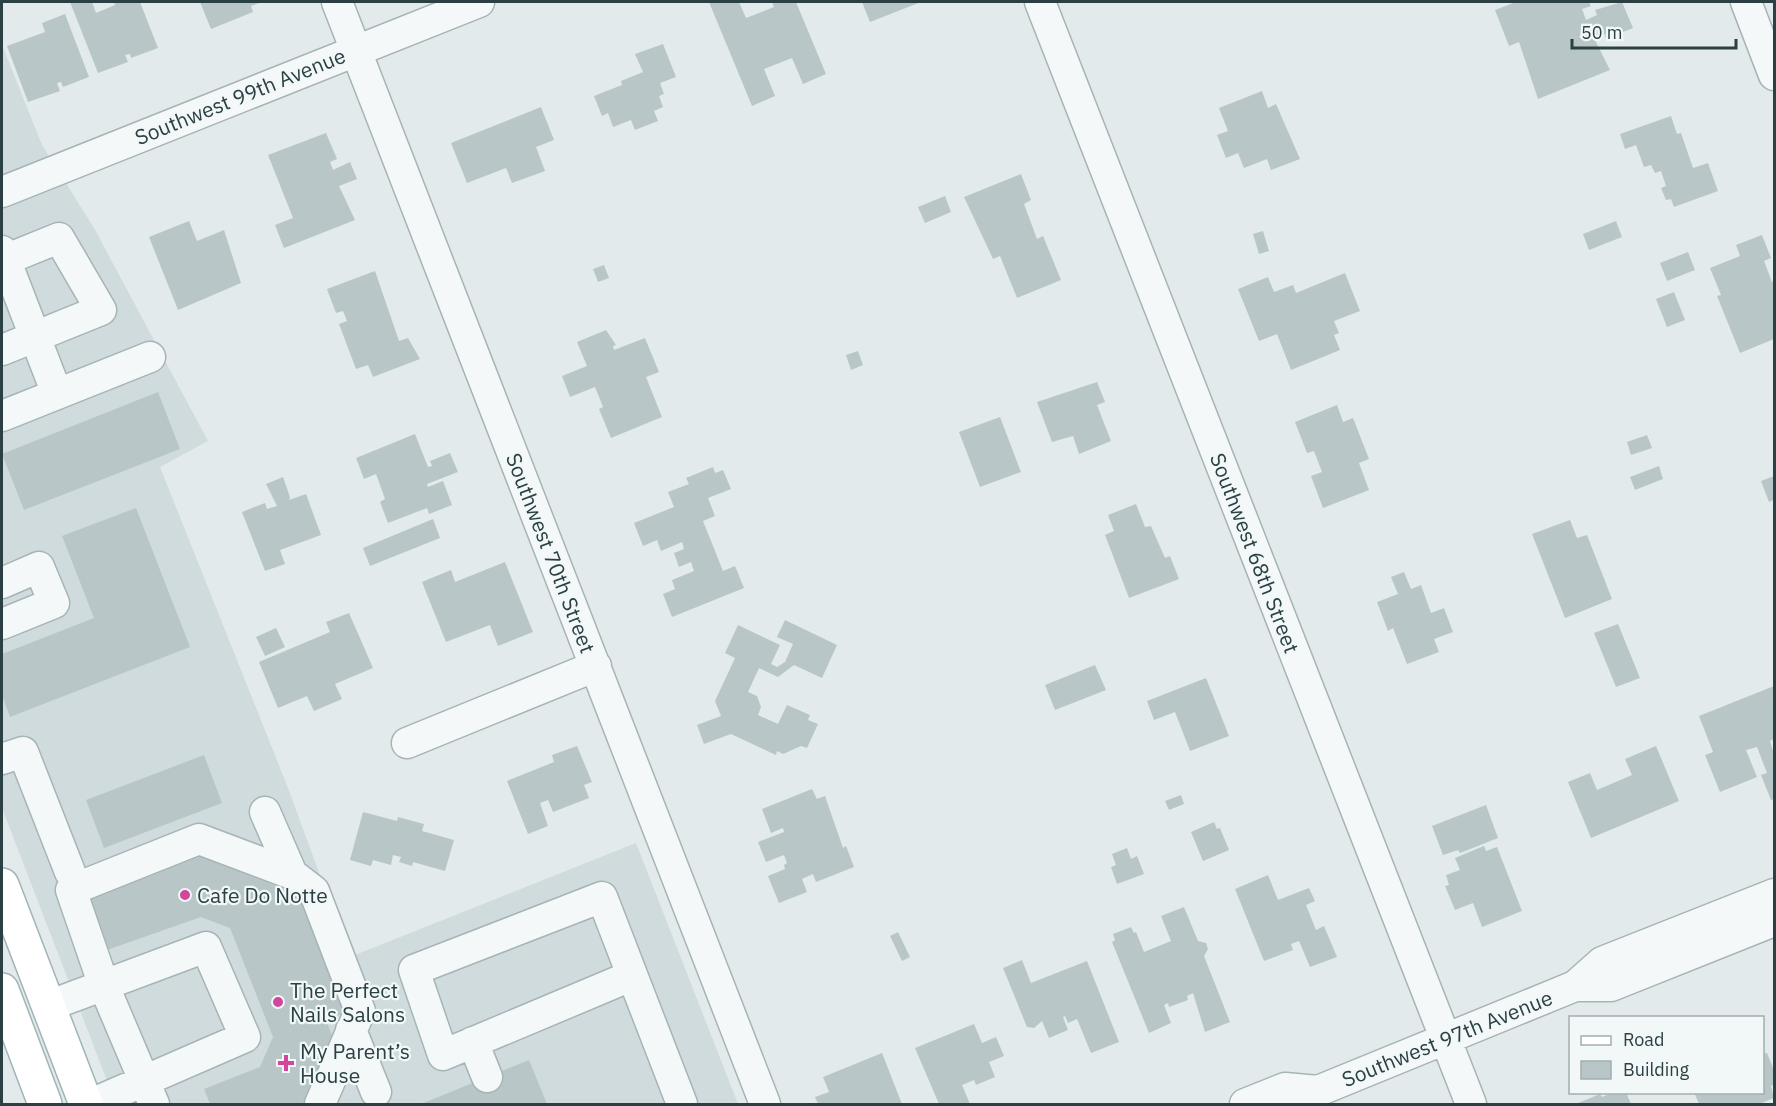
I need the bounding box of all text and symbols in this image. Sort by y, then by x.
scale bar [1572,12,1736,50]
text: 50 m [1581,21,1623,44]
street label: Southwest 99th Avenue [131,41,349,151]
street label: Southwest 70th Street [500,449,602,657]
street label: Southwest 68th Street [1204,449,1306,657]
place label: Cafe Do Notte [197,881,328,909]
marker: Cafe Do Notte [178,888,192,902]
place label: The Perfect Nails Salons [290,976,405,1028]
street label: Southwest 97th Avenue [1338,983,1556,1093]
marker: The Perfect Nails Salons [271,995,285,1009]
legend [1569,1016,1764,1094]
text: Road [1623,1028,1664,1051]
place label: My Parent’s House [300,1037,410,1089]
marker: My Parent’s House [277,1054,295,1072]
text: Building [1623,1058,1690,1081]

